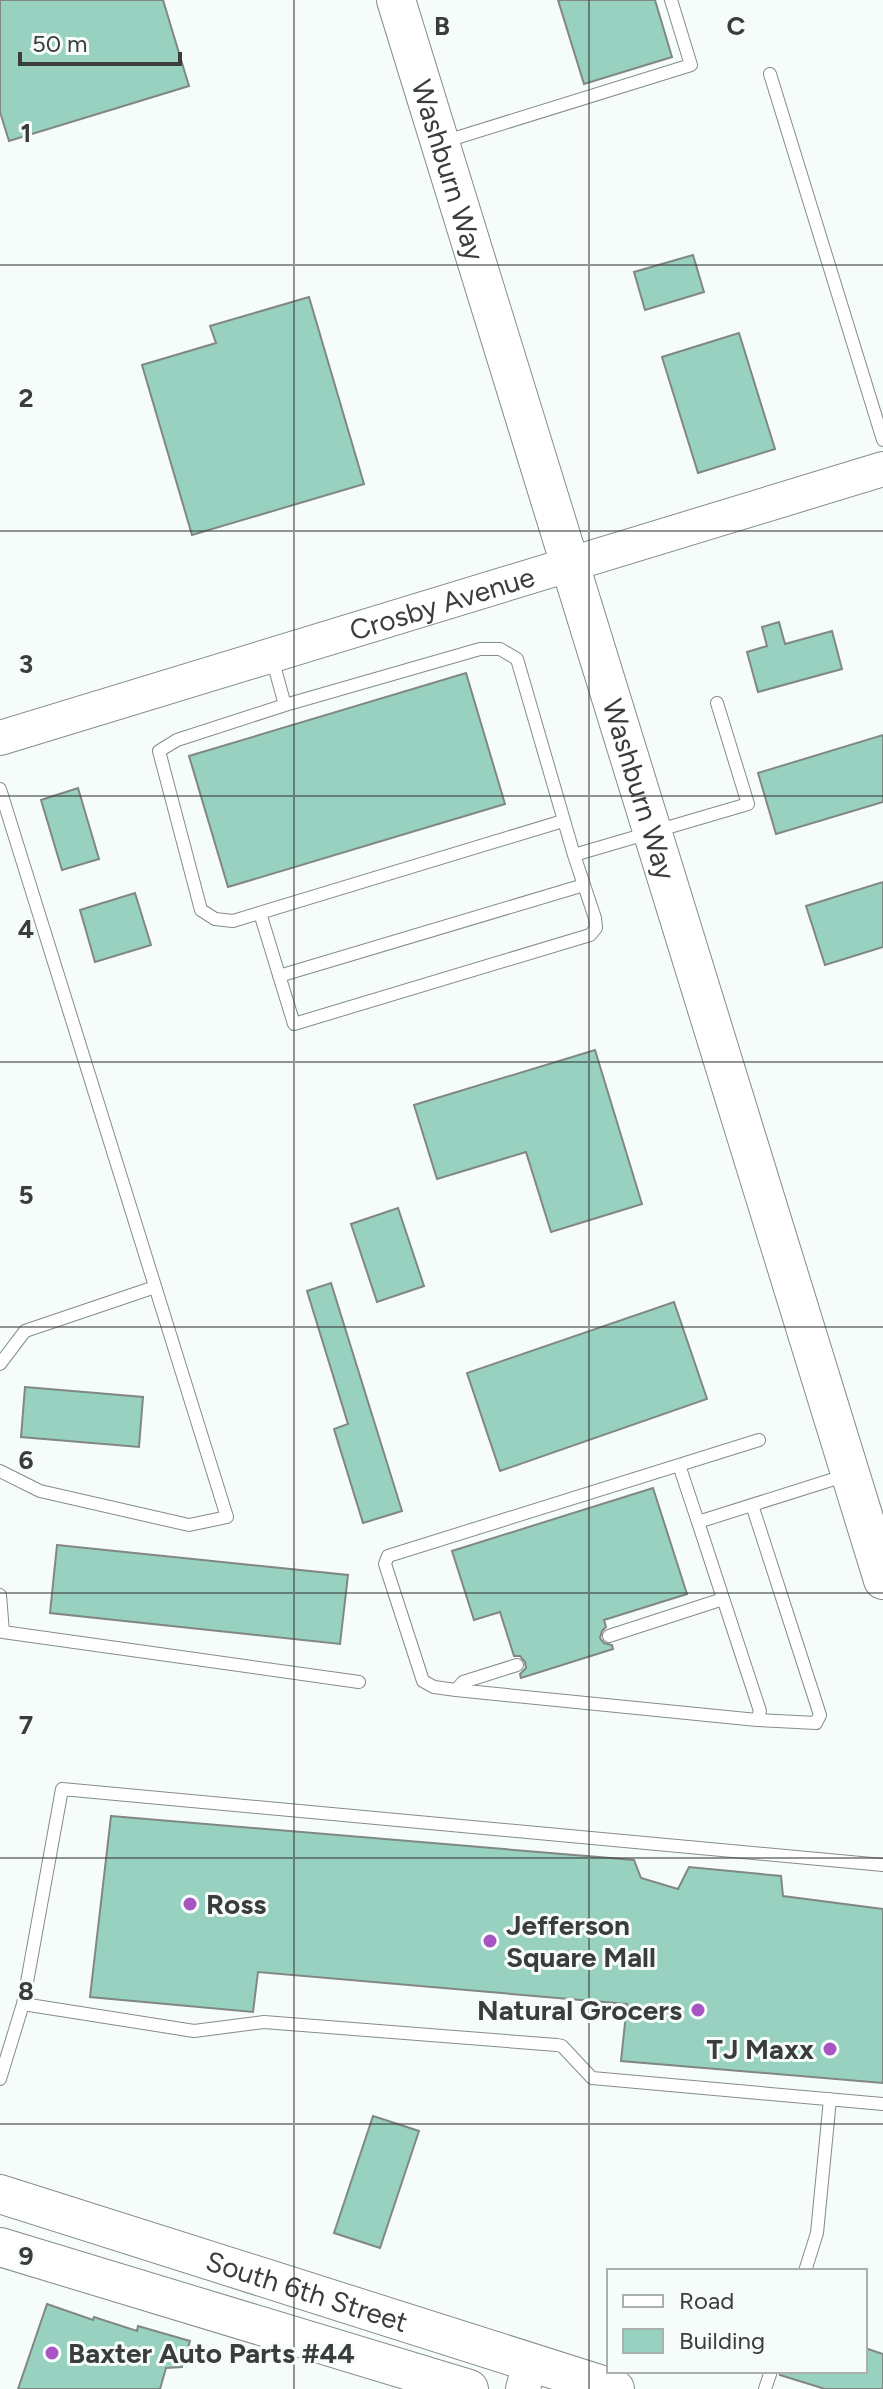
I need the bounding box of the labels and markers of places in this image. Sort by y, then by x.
place label: Ross [206,1887,266,1921]
marker: Ross [181,1895,199,1913]
place label: Jefferson Square Mall [506,1908,656,1974]
marker: Jefferson Square Mall [481,1932,499,1950]
place label: Natural Grocers [477,1993,682,2027]
marker: Natural Grocers [689,2001,707,2019]
place label: TJ Maxx [707,2032,814,2066]
marker: TJ Maxx [821,2040,839,2058]
place label: Baxter Auto Parts #44 [68,2336,355,2370]
marker: Baxter Auto Parts #44 [43,2344,61,2362]

